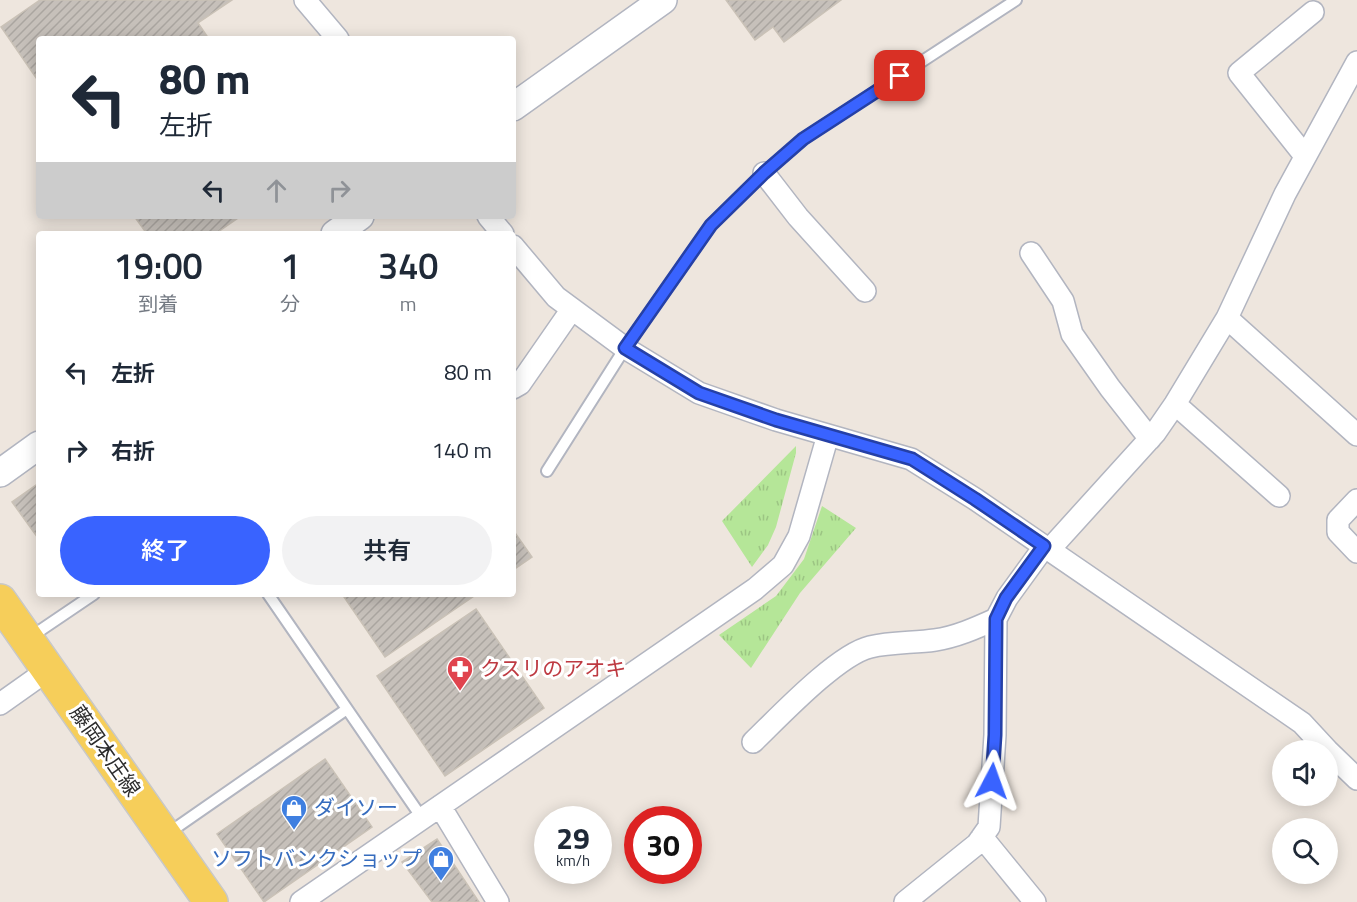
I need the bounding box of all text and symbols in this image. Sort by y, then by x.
text: 80 m [159,46,251,110]
pin [874,50,925,101]
icon: arrive [883,59,916,92]
icon: left [60,60,138,138]
text: 左折 [159,104,213,145]
icon: left [197,174,230,207]
icon: ahead [260,174,293,207]
icon: right [323,174,356,207]
text: 19:00 [114,238,203,293]
text: 1 [280,238,300,293]
text: 340 [378,238,438,293]
text: 到着 [138,288,178,319]
text: 分 [280,288,300,319]
text: m [400,288,417,319]
text: 80 m [444,355,492,389]
icon: left [60,356,93,389]
text: 左折 [111,356,155,390]
text: 140 m [432,433,492,467]
icon: right [60,434,93,467]
text: 右折 [111,434,155,468]
button: 終了 [60,516,270,585]
button: 共有 [282,516,492,585]
place label: クスリのアオキ [480,652,626,684]
pharmacy icon: クスリのアオキ [445,654,475,692]
street label: 藤岡本庄線 [63,698,149,803]
map controls [1272,740,1338,884]
button: sound [1272,740,1338,806]
position arrow [960,749,1024,813]
place label: ダイソー [314,791,398,823]
shop icon: ダイソー [279,793,309,831]
speed limit sign: 30 [624,806,702,884]
text: 29 [556,815,590,861]
button: search [1272,818,1338,884]
place label: ソフトバンクショップ [211,842,422,874]
shop icon: ソフトバンクショップ [426,844,456,882]
text: km/h [556,849,590,872]

